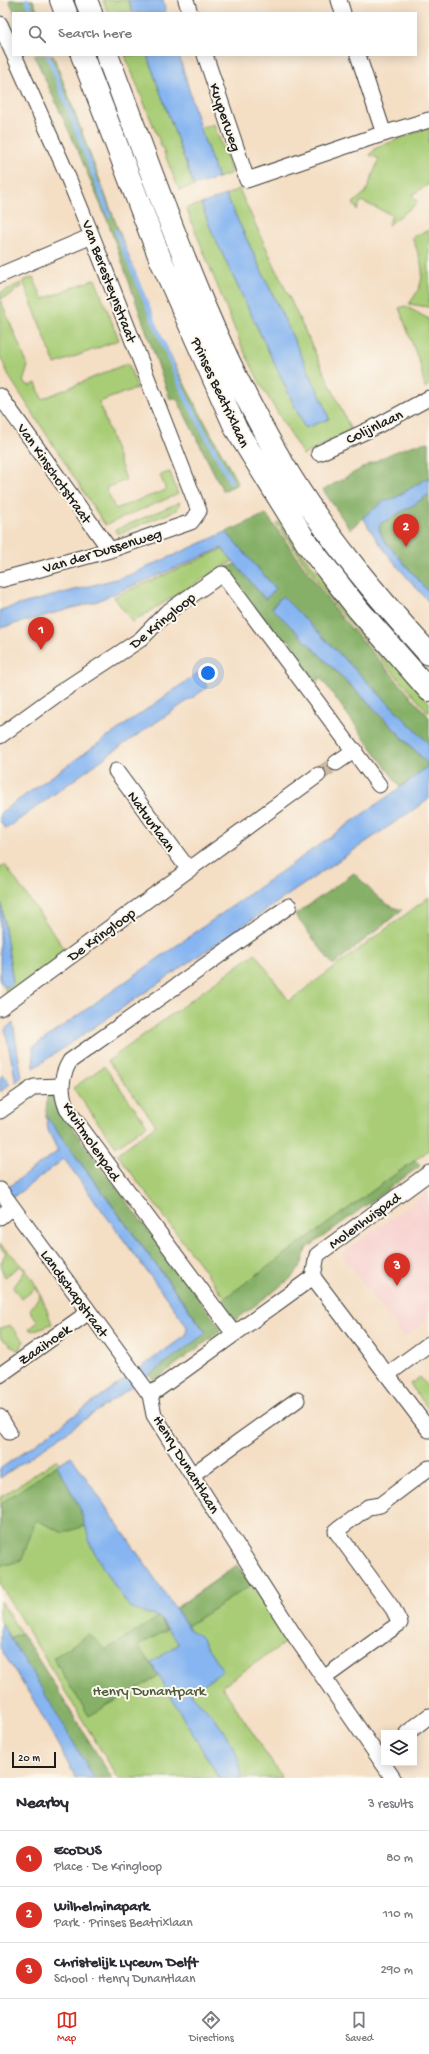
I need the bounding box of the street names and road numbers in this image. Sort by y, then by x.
street label: Kuyperweg [204,81,244,154]
street label: Van Beresteynstraat [76,217,140,347]
street label: Prinses Beatrixlaan [185,334,253,451]
street label: Colijnlaan [343,406,406,449]
street label: Van Kinschotstraat [11,420,96,529]
street label: Van der Dussenweg [40,525,164,579]
street label: De Kringloop [126,589,200,654]
street label: Natuurlaan [122,788,178,856]
street label: De Kringloop [64,905,140,967]
street label: Kruitmolenpad [57,1099,124,1186]
street label: Molenhuispad [326,1189,406,1254]
street label: Landschapstraat [36,1247,112,1343]
street label: Zaaihoek [15,1320,76,1370]
street label: Henry Dunantlaan [148,1413,223,1517]

